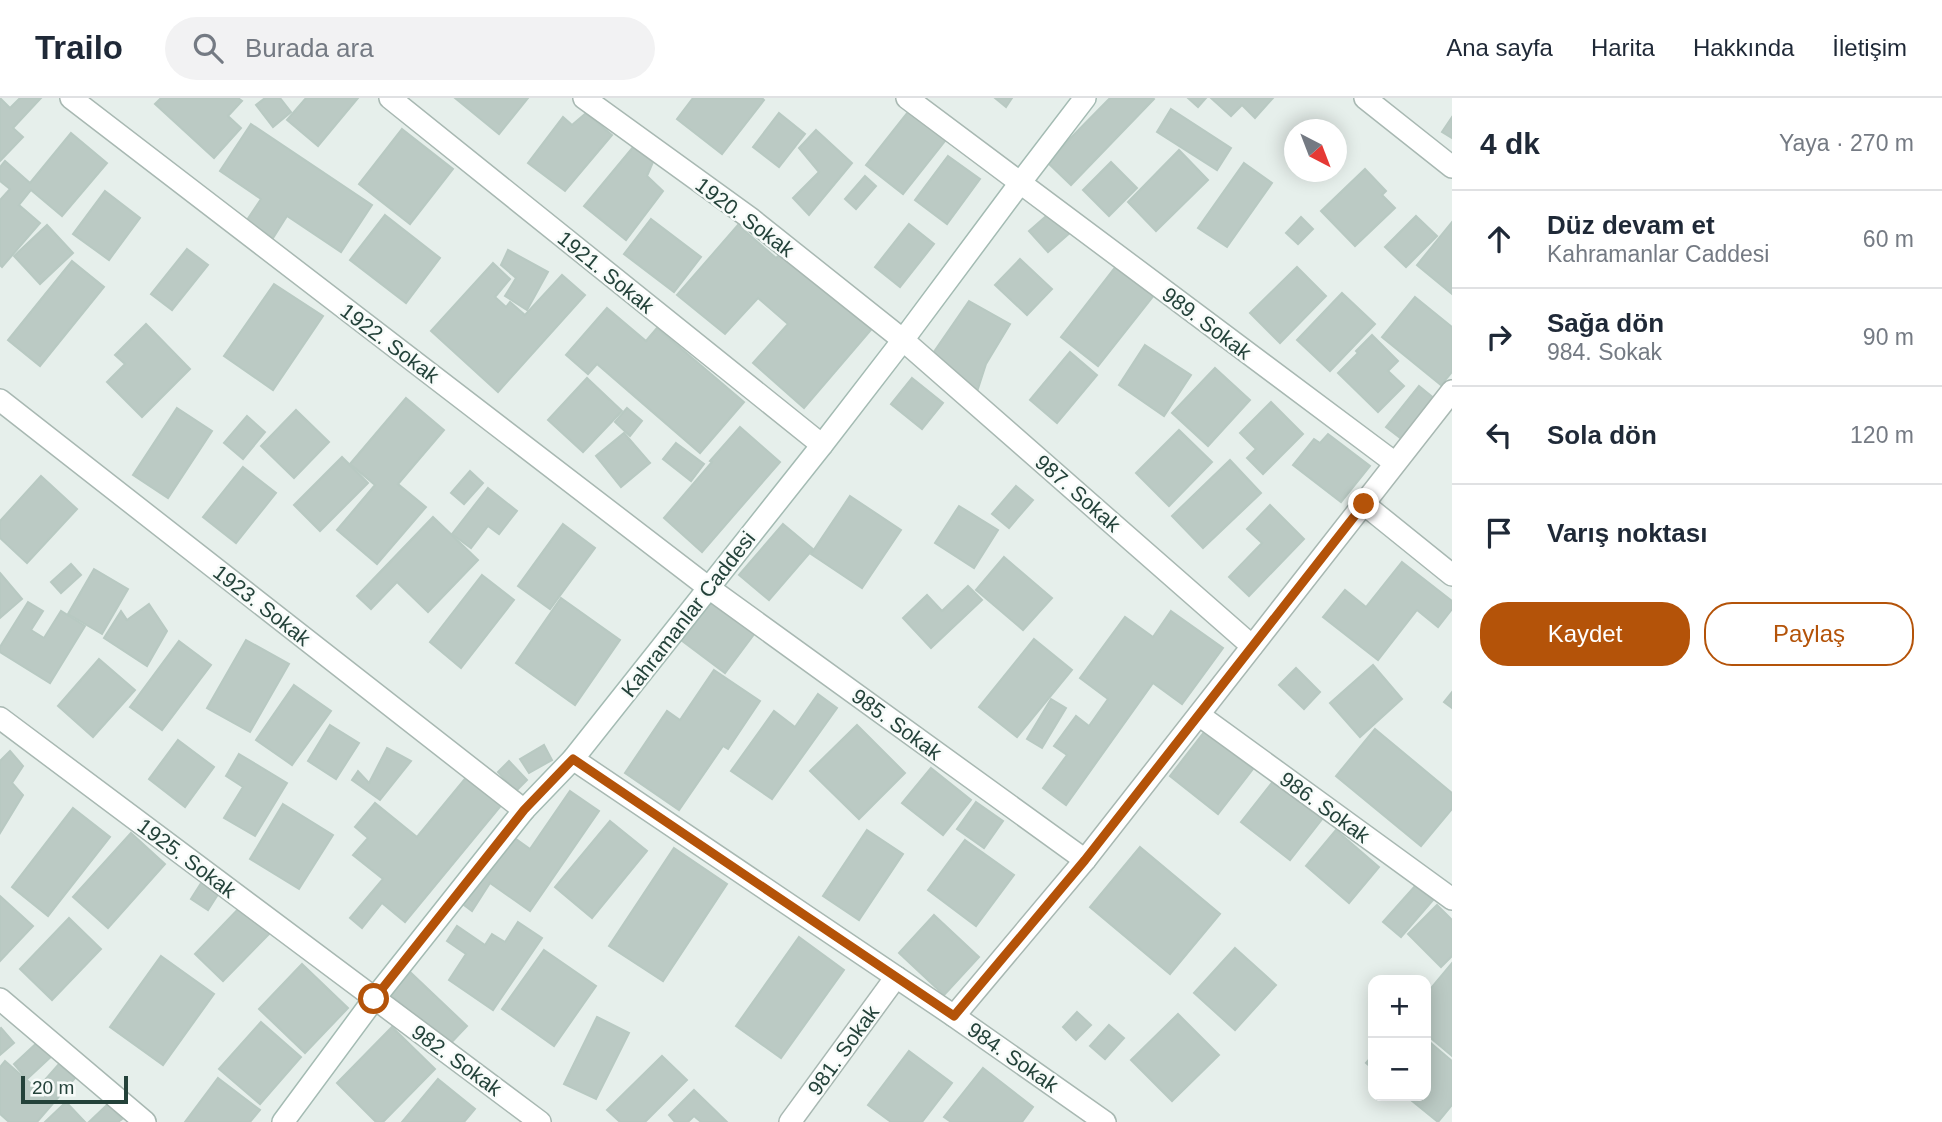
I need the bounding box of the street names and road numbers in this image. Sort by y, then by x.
street label: 1920. Sokak [691,173,799,262]
street label: 1921. Sokak [553,226,659,318]
street label: 989. Sokak [1158,282,1256,364]
street label: 1922. Sokak [336,299,444,388]
street label: 987. Sokak [1031,450,1126,536]
street label: Kahramanlar Caddesi [616,527,760,701]
street label: 1923. Sokak [209,560,315,650]
street label: 985. Sokak [848,684,947,764]
street label: 986. Sokak [1276,767,1375,847]
street label: 1925. Sokak [133,814,241,903]
street label: 981. Sokak [803,1000,883,1099]
street label: 984. Sokak [963,1017,1063,1097]
street label: 982. Sokak [408,1020,507,1100]

